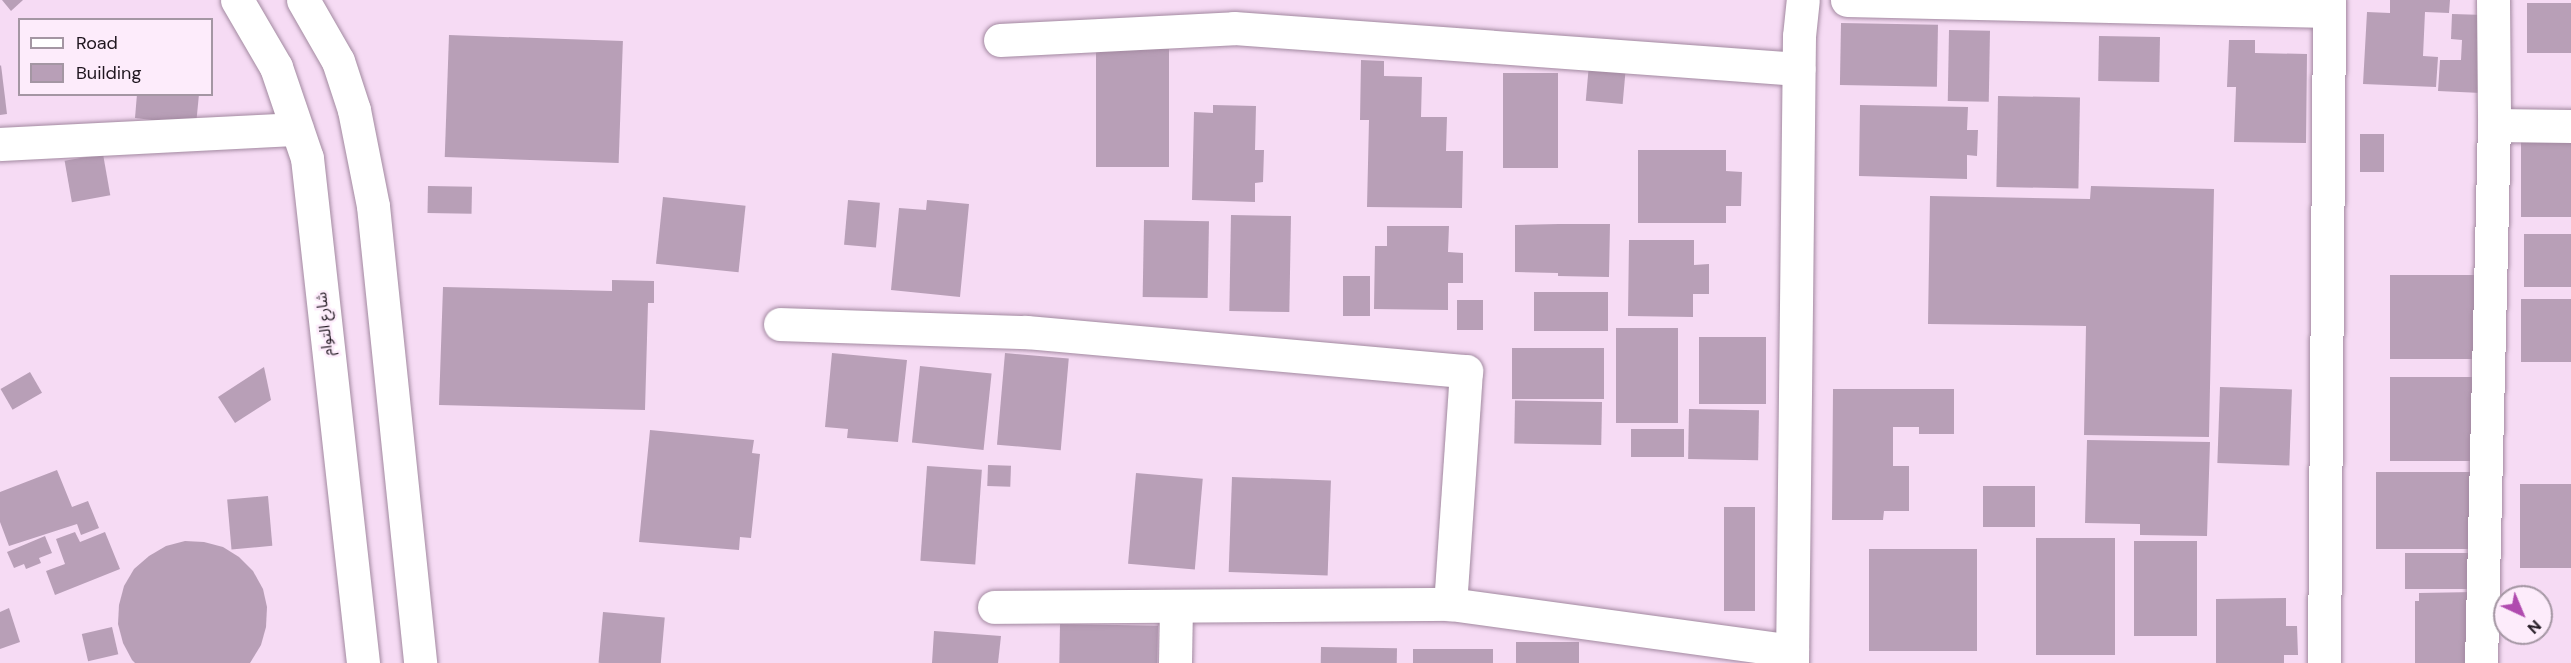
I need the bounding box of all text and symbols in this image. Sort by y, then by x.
legend [18,18,213,96]
text: Road [76,31,118,55]
text: Building [76,61,141,85]
street label: شارع التوام [313,291,337,357]
north arrow [2493,585,2553,645]
text: N [2523,615,2546,638]

